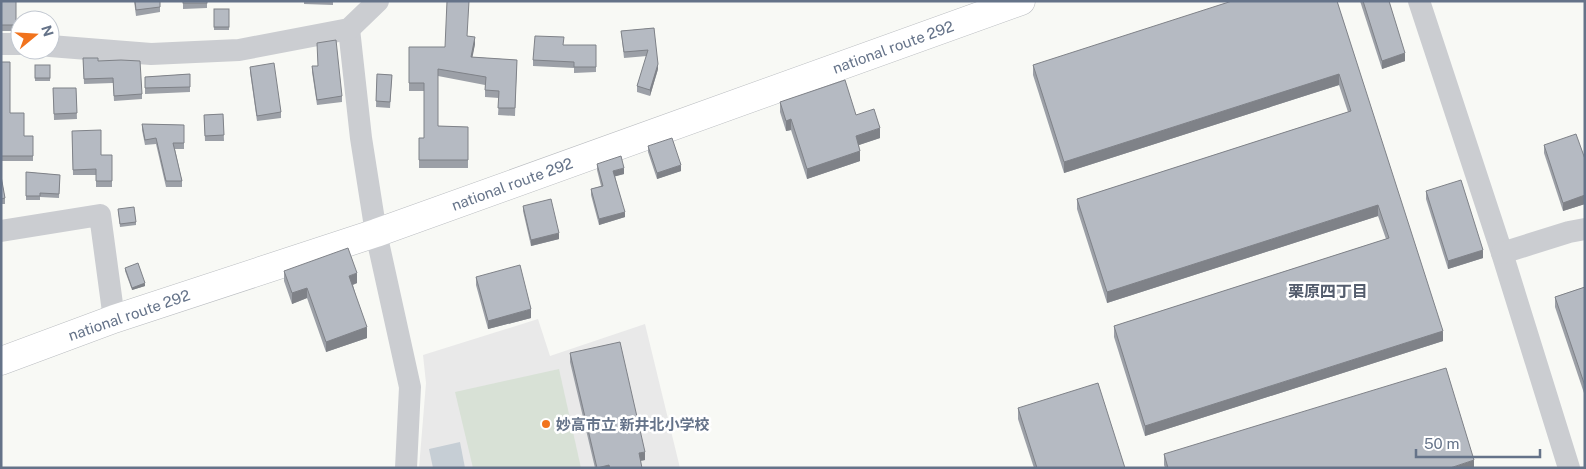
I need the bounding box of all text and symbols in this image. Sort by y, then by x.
north arrow [10,10,60,60]
street label: national route 292 [830,17,956,77]
text: N [38,23,57,39]
street label: national route 292 [449,154,575,214]
district label: 栗原四丁目 [1288,282,1368,301]
street label: national route 292 [66,286,192,344]
place label: 妙高市立 新井北小学校 [556,416,709,433]
marker: 妙高市立 新井北小学校 [540,418,552,430]
scale bar [1416,426,1540,458]
text: 50 m [1424,435,1459,452]

